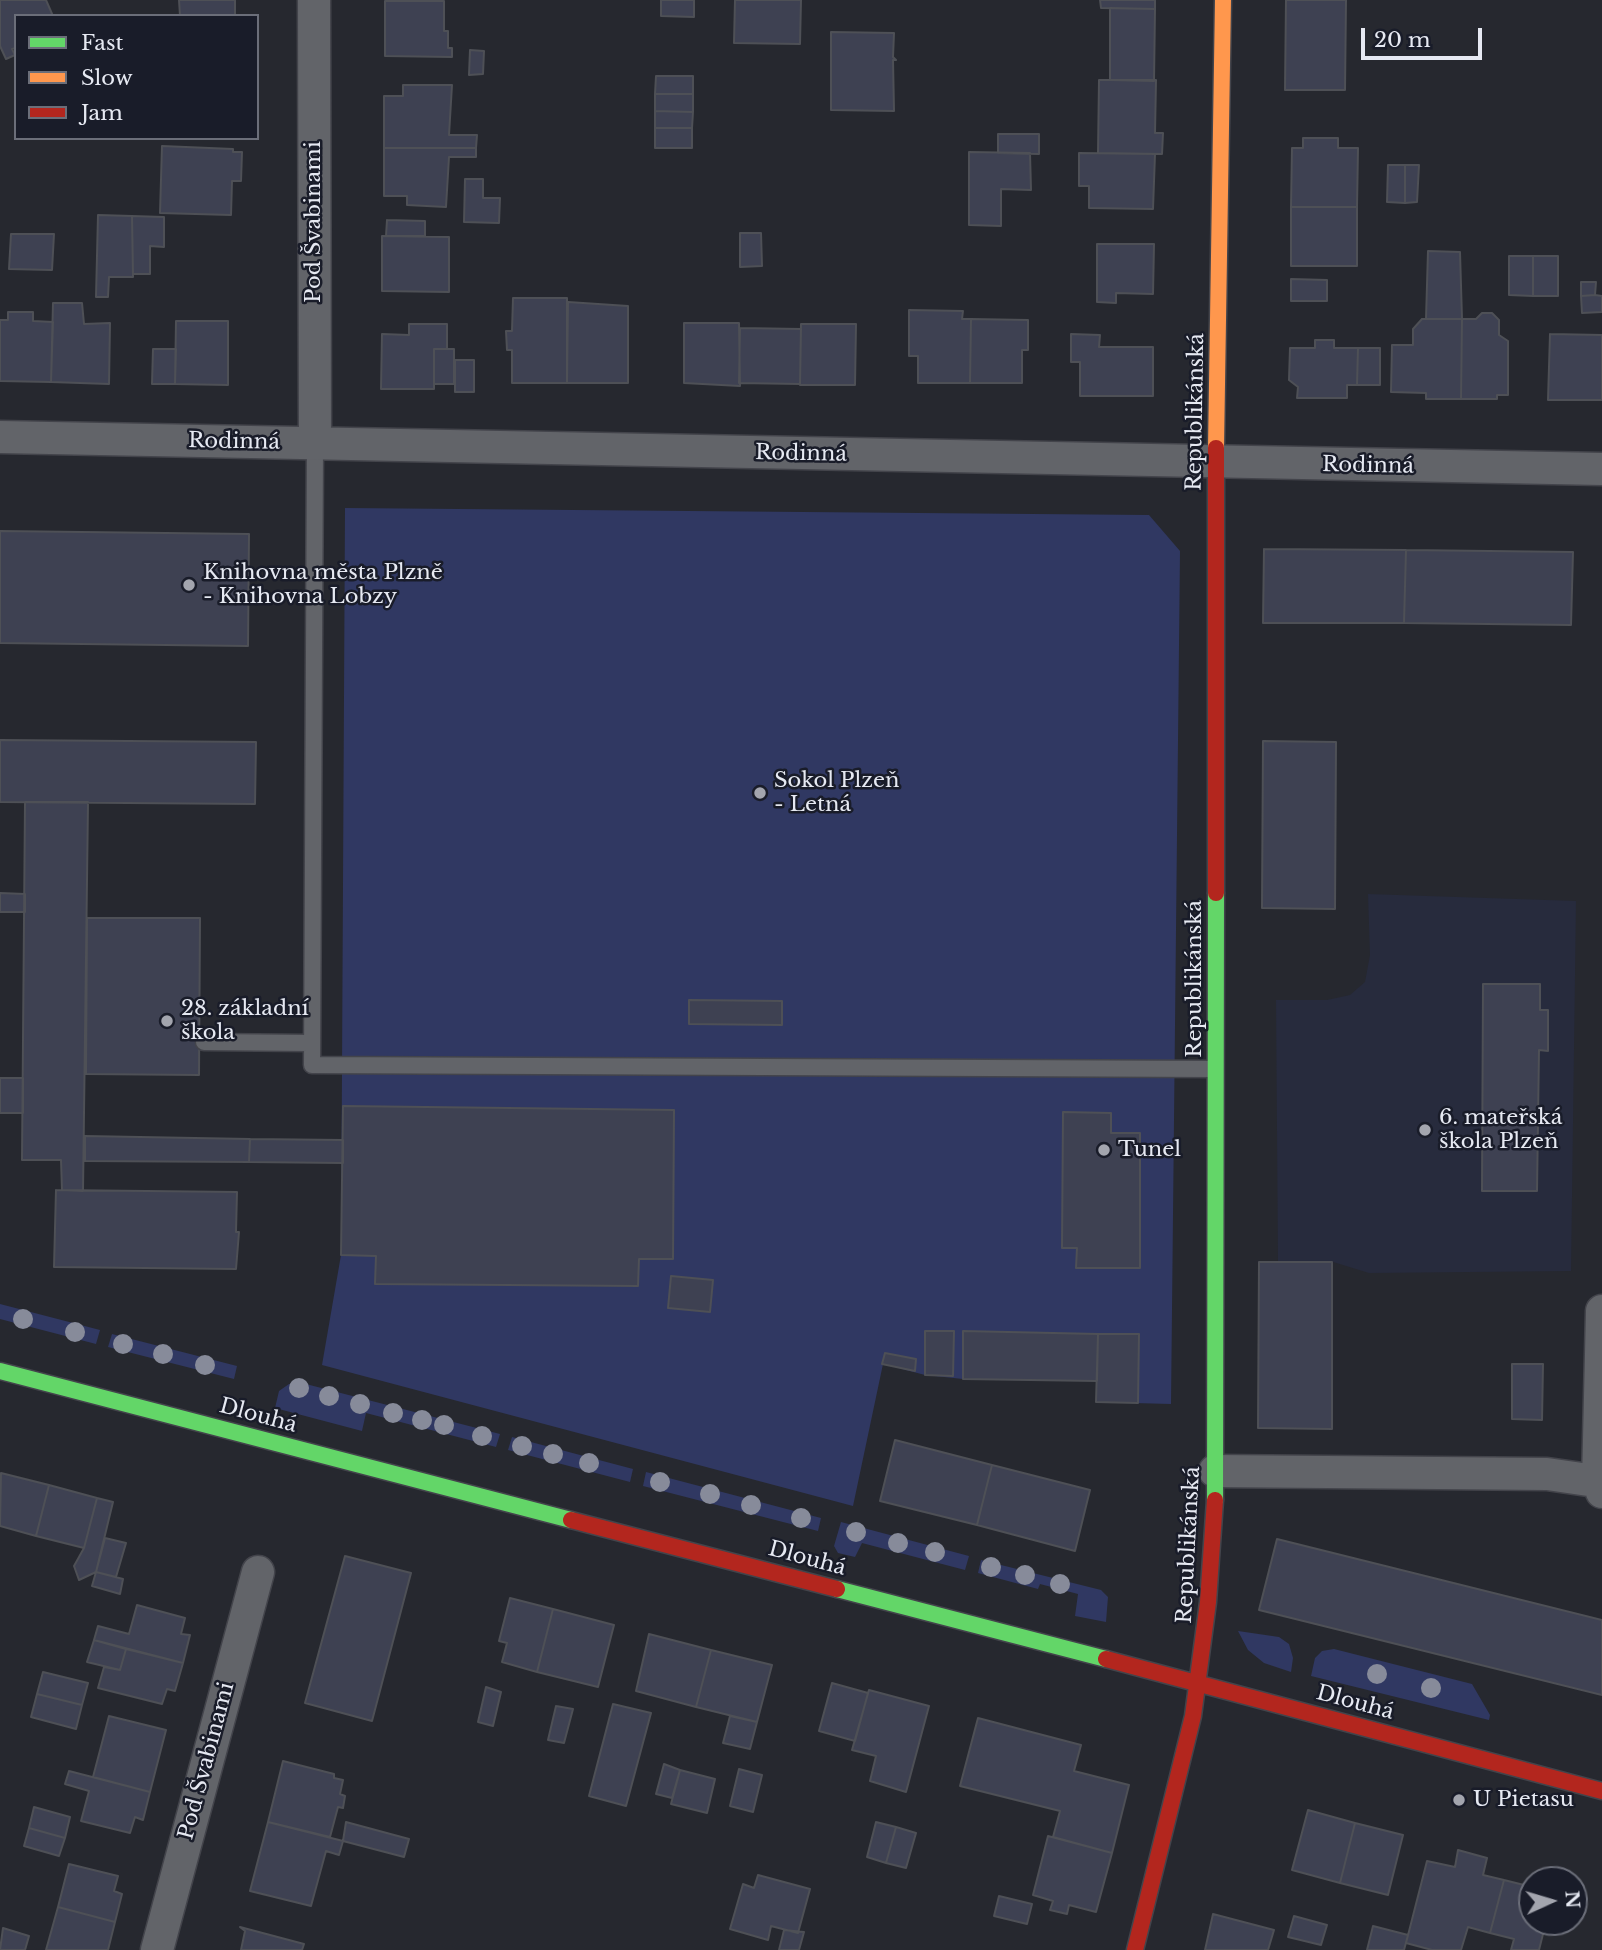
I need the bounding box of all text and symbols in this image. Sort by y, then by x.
legend [14,14,259,140]
scale bar [1364,14,1485,58]
text: 20 m [1374,27,1431,53]
text: Fast [81,30,123,56]
text: Slow [81,65,133,91]
text: Jam [81,100,123,126]
street label: Pod Švabinami [301,141,327,303]
street label: Republikánská [1182,333,1210,491]
street label: Rodinná [188,429,280,455]
street label: Rodinná [755,441,847,467]
street label: Rodinná [1322,453,1414,479]
place label: Knihovna města Plzně - Knihovna Lobzy [203,560,443,610]
marker: Knihovna města Plzně - Knihovna Lobzy [181,577,197,593]
place label: Sokol Plzeň - Letná [774,768,899,818]
marker: Sokol Plzeň - Letná [752,785,768,801]
street label: Republikánská [1182,900,1208,1058]
place label: 28. základní škola [181,996,309,1046]
marker: 28. základní škola [159,1013,175,1029]
place label: 6. mateřská škola Plzeň [1439,1105,1562,1155]
marker: 6. mateřská škola Plzeň [1417,1122,1433,1138]
place label: Tunel [1118,1137,1181,1163]
marker: Tunel [1096,1142,1112,1158]
street label: Dlouhá [217,1394,299,1438]
street label: Republikánská [1172,1466,1206,1624]
street label: Dlouhá [766,1537,848,1581]
street label: Pod Švabinami [174,1680,240,1842]
street label: Dlouhá [1314,1681,1396,1725]
place label: U Pietasu [1473,1787,1574,1813]
marker: U Pietasu [1451,1792,1467,1808]
north arrow [1518,1866,1588,1936]
text: N [1560,1890,1585,1909]

